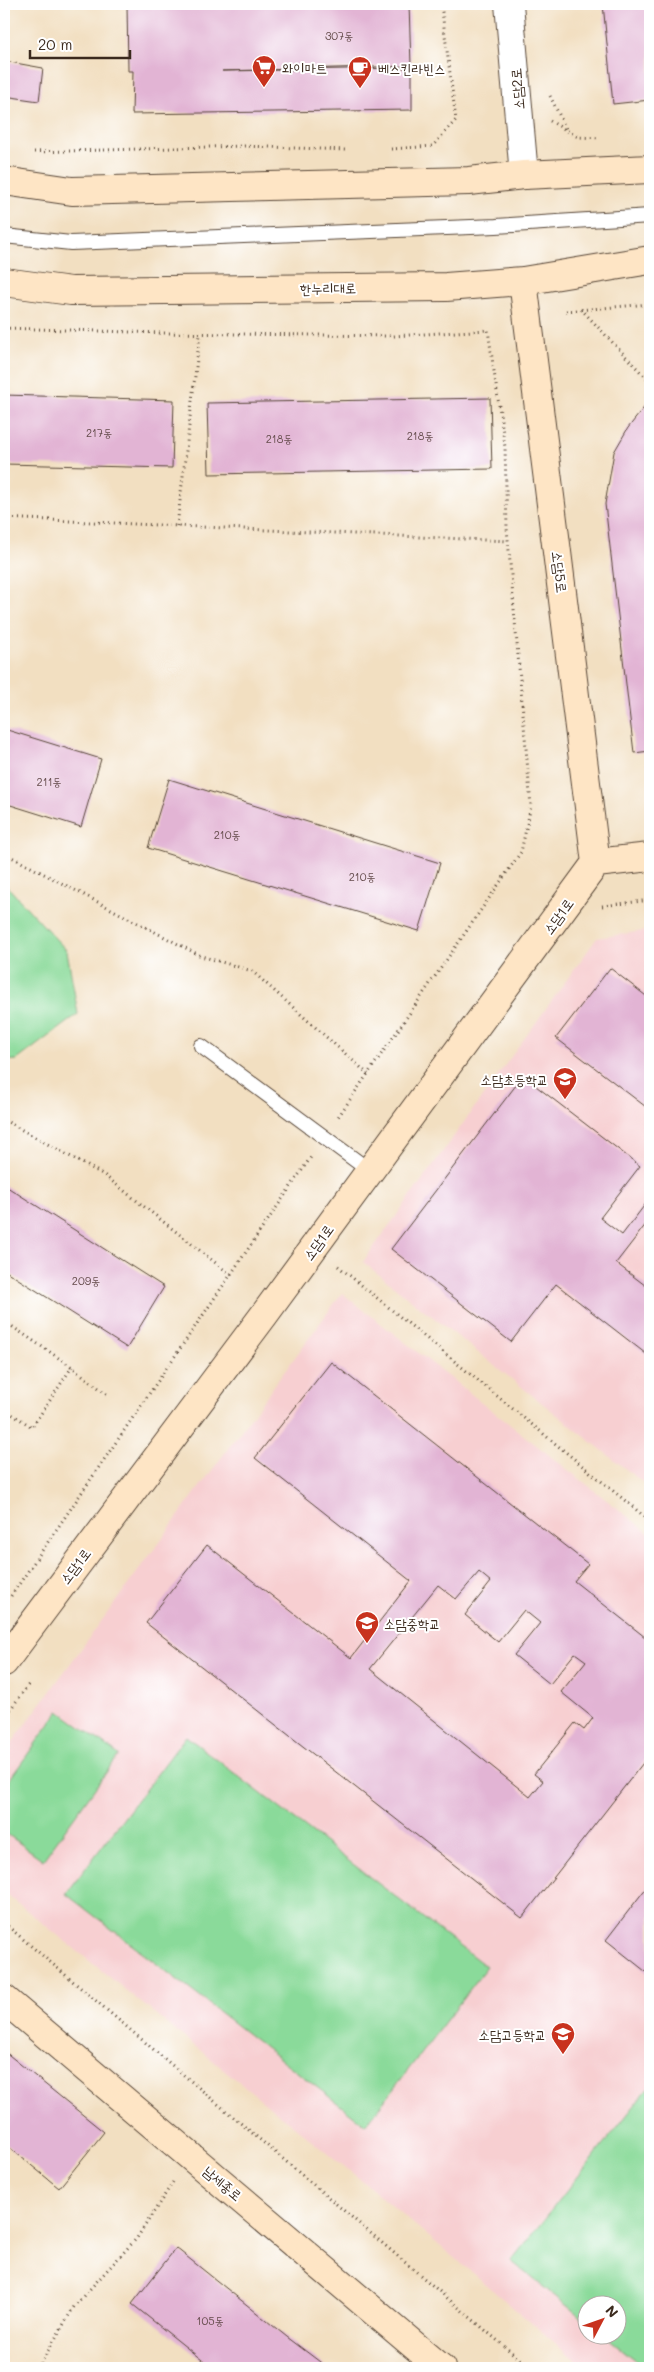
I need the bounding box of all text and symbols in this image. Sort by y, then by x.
scale bar [30,28,130,60]
house number: 307동 [325,28,353,43]
text: 20 m [38,34,72,54]
supermarket icon: 와이마트 [251,54,277,88]
cafe icon: 베스킨라빈스 [347,55,373,89]
place label: 와이마트 [282,58,327,77]
place label: 베스킨라빈스 [378,59,446,78]
street label: 소담2로 [506,67,528,111]
street label: 한누리대로 [300,278,356,298]
house number: 217동 [86,425,112,440]
house number: 218동 [407,428,433,443]
house number: 218동 [266,431,292,446]
street label: 소담5로 [548,550,572,594]
house number: 211동 [37,774,62,789]
house number: 210동 [214,827,240,842]
house number: 210동 [349,869,375,884]
street label: 소담1로 [539,894,577,938]
school or university icon: 소담초등학교 [552,1066,578,1100]
place label: 소담초등학교 [480,1070,548,1089]
street label: 소담1로 [299,1220,337,1264]
house number: 209동 [72,1273,100,1288]
street label: 소담1로 [55,1544,95,1588]
school or university icon: 소담중학교 [354,1610,380,1644]
place label: 소담중학교 [384,1614,440,1633]
school or university icon: 소담고등학교 [550,2021,576,2055]
place label: 소담고등학교 [478,2025,546,2044]
street label: 남세종로 [200,2161,246,2205]
north arrow [576,2294,626,2344]
text: N [602,2301,623,2321]
house number: 105동 [197,2313,224,2328]

